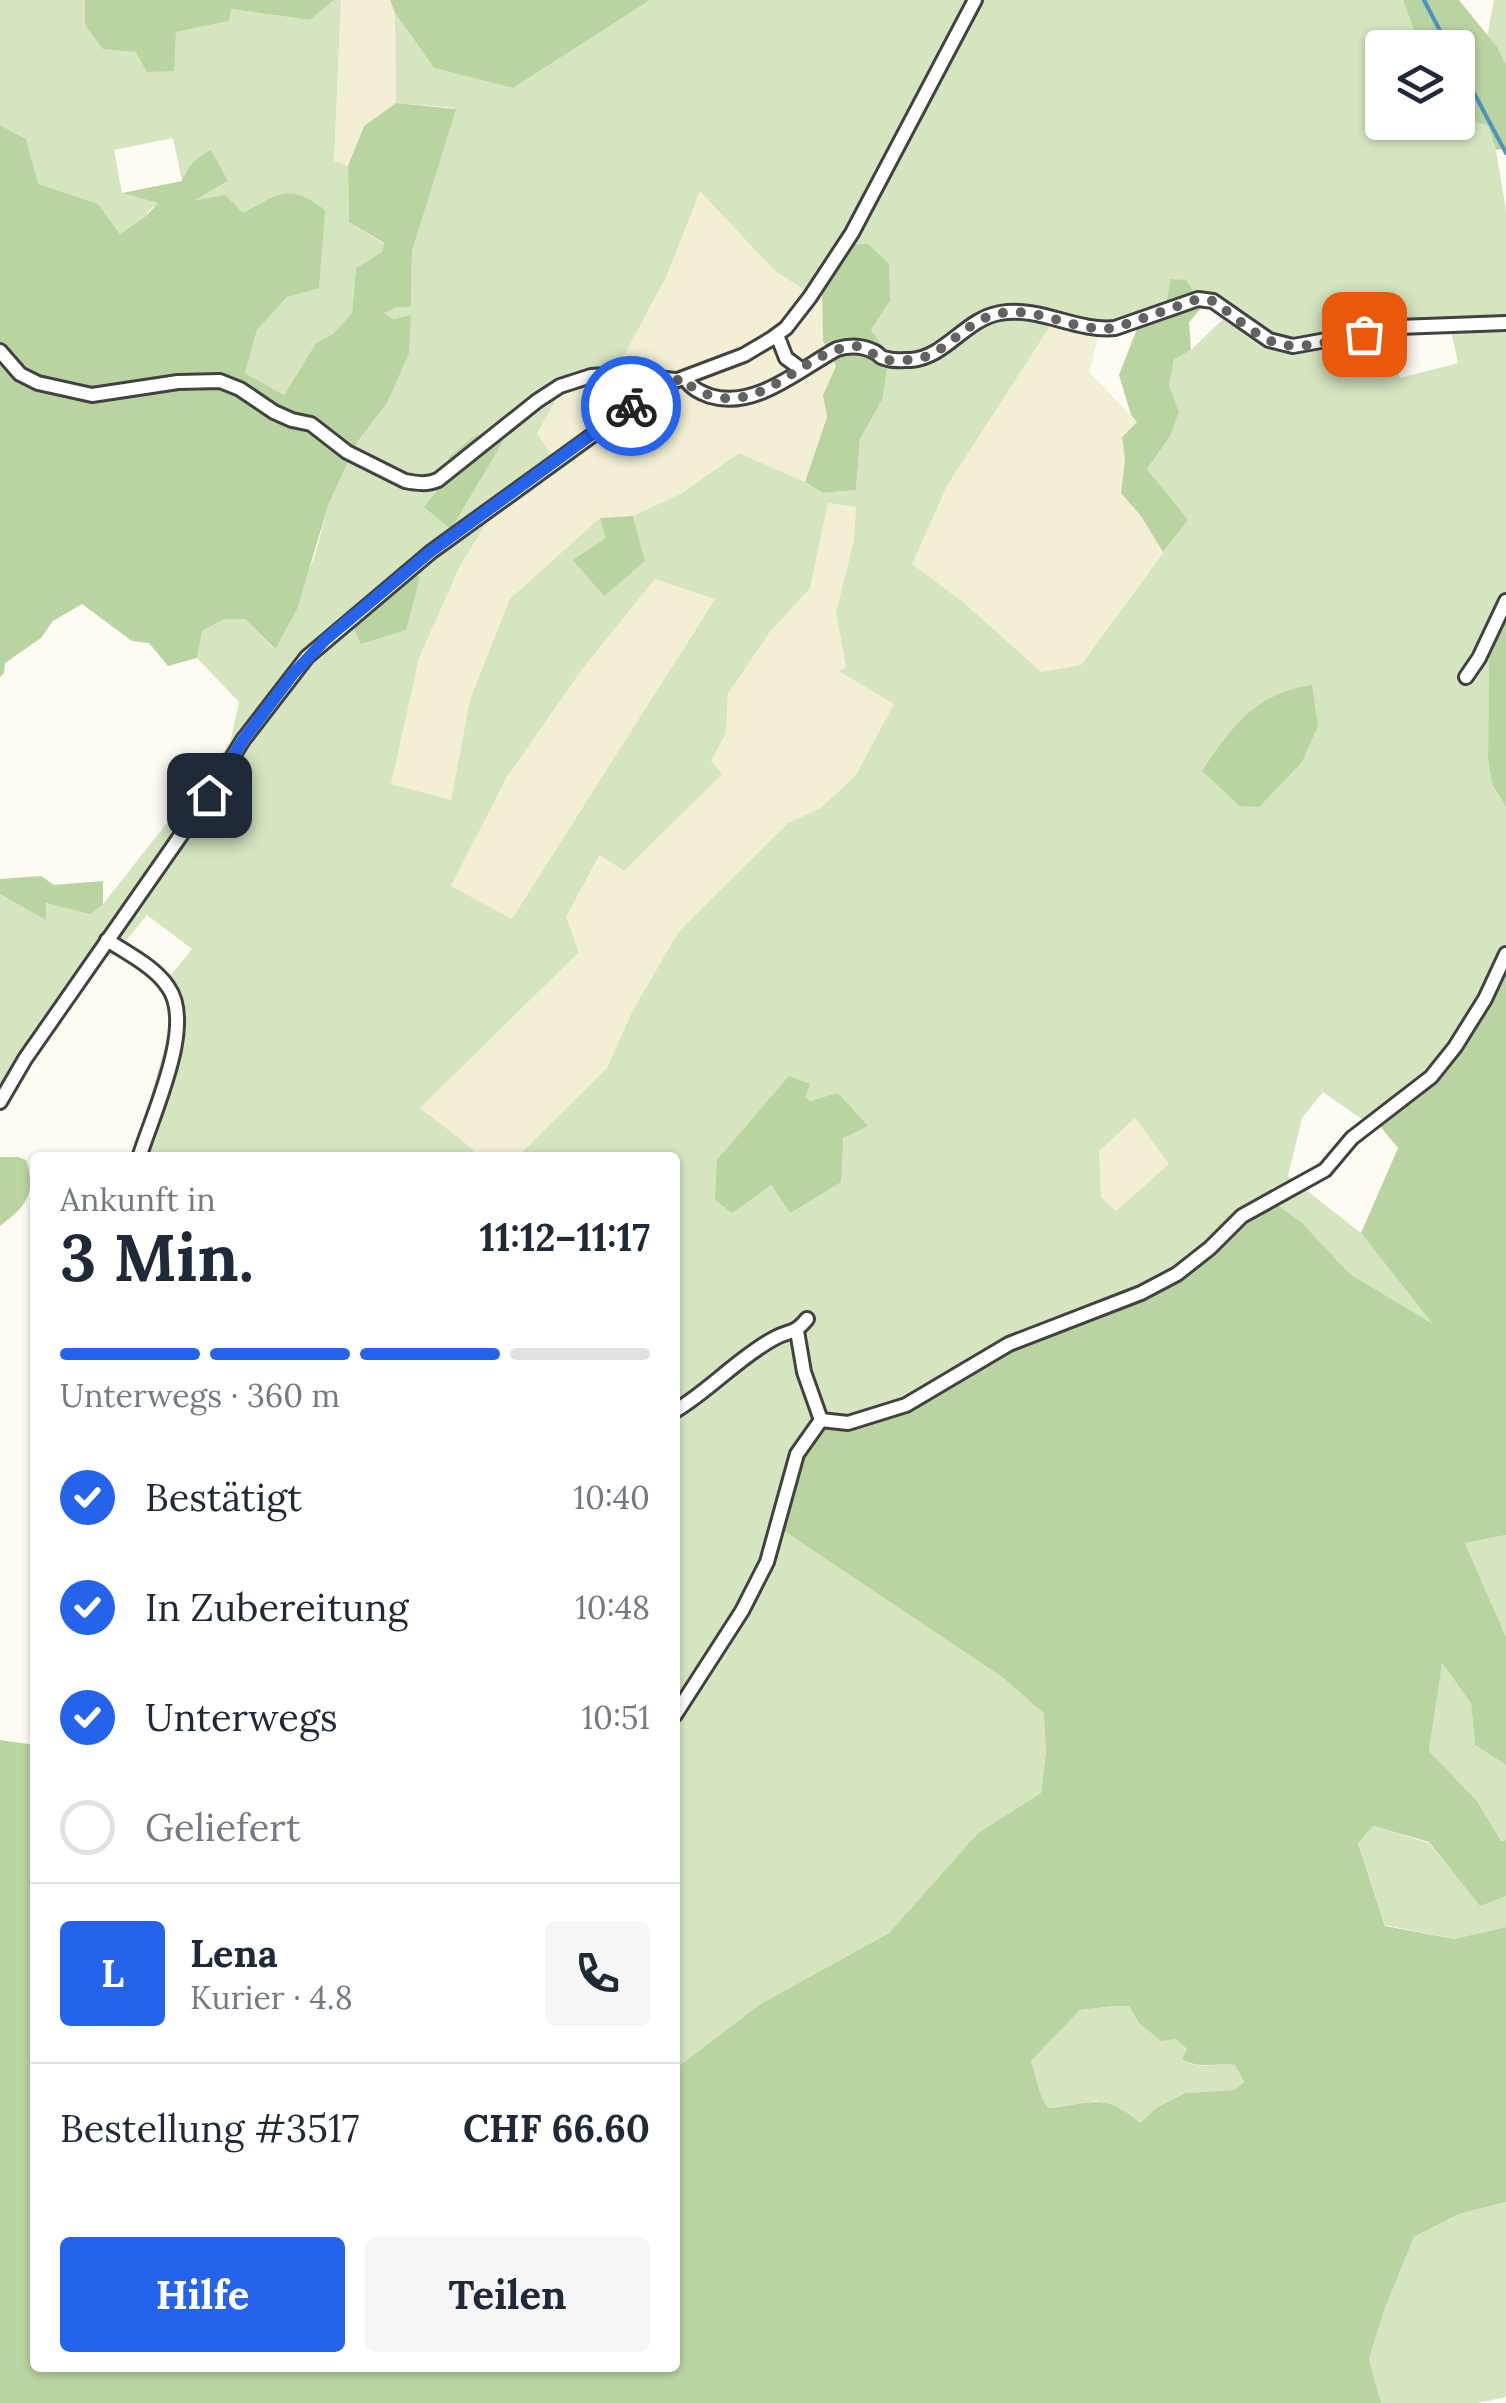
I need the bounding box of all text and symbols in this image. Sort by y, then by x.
map controls [1365,30,1475,140]
button: layers [1365,30,1475,140]
pin [1322,292,1407,377]
icon: bag [1337,307,1392,362]
courier [581,356,681,456]
icon: bike [604,379,659,434]
pin [167,753,252,838]
icon: home [182,768,237,823]
text: Ankunft in [60,1179,216,1220]
text: 11:12–11:17 [480,1213,650,1261]
text: 3 Min. [60,1216,254,1299]
text: Unterwegs · 360 m [60,1375,340,1416]
icon: check [60,1470,115,1525]
text: Bestätigt [145,1473,302,1521]
text: 10:40 [573,1477,650,1518]
icon: check [60,1580,115,1635]
text: In Zubereitung [145,1583,409,1631]
text: 10:48 [575,1587,650,1628]
icon: check [60,1690,115,1745]
text: Unterwegs [145,1693,338,1741]
text: 10:51 [581,1697,650,1738]
text: Geliefert [145,1803,301,1851]
button: phone [545,1921,650,2026]
text: Lena [190,1929,278,1977]
text: L [101,1949,124,1997]
text: Kurier · 4.8 [190,1977,353,2018]
text: Bestellung #3517 [60,2104,359,2152]
text: CHF 66.60 [463,2104,650,2152]
button: Hilfe [60,2237,345,2352]
button: Teilen [365,2237,650,2352]

